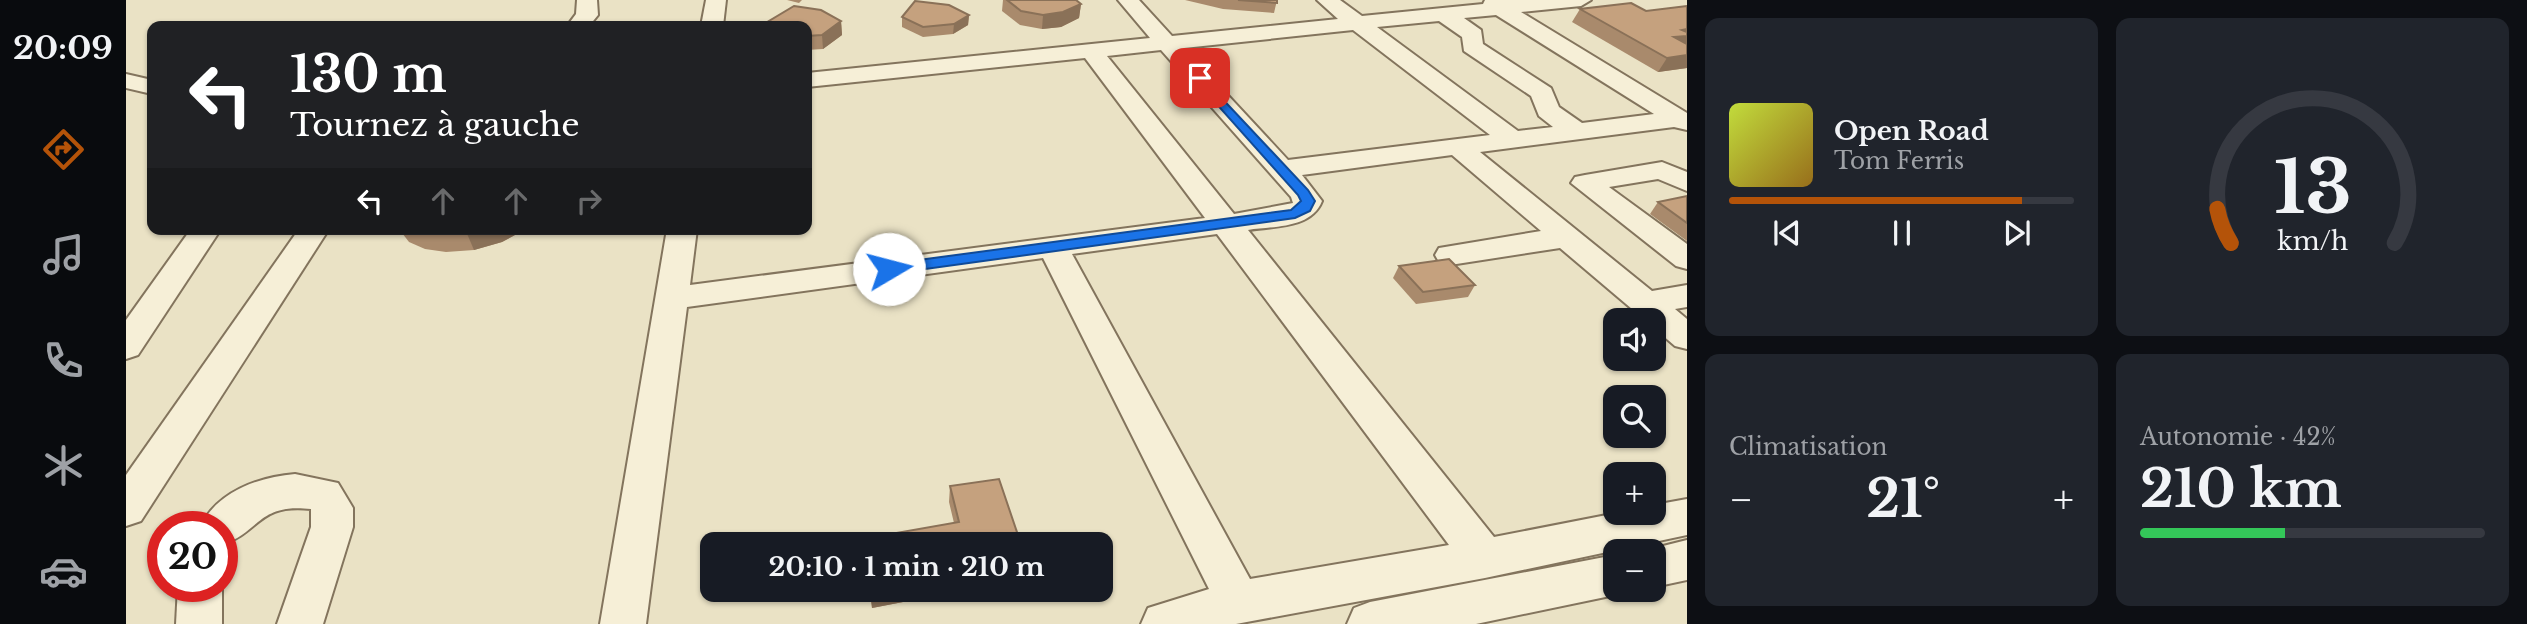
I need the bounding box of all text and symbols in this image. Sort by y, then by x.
text: 20:09 [13,28,113,68]
text: 130 m [290,44,447,105]
pin [1170,48,1230,108]
icon: left [175,49,266,140]
icon: arrive [1181,59,1219,97]
text: Tournez à gauche [290,105,580,145]
text: Open Road [1834,115,1989,147]
icon: directions [39,125,88,174]
text: 13 [2273,143,2352,234]
text: Tom Ferris [1834,147,1964,175]
icon: left [351,182,389,220]
icon: ahead [424,182,462,220]
icon: ahead [497,182,535,220]
icon: right [570,182,608,220]
icon: previous [1768,214,1806,252]
icon: pause [1883,214,1921,252]
icon: next [1998,214,2036,252]
text: km/h [2277,226,2348,257]
icon: music [39,230,88,279]
position arrow [852,232,926,306]
map controls [1603,308,1666,602]
button: sound [1603,308,1666,371]
icon: phone [39,336,88,385]
button: search [1603,385,1666,448]
text: Autonomie · 42% [2140,423,2336,451]
text: Climatisation [1729,433,1887,461]
icon: climate [39,441,88,490]
text: 210 km [2140,457,2342,521]
button: + [1603,462,1666,525]
text: 21° [1866,467,1940,531]
text: − [1729,476,1753,523]
text: + [2053,476,2074,523]
speed limit sign: 20 [147,511,238,602]
button: − [1603,539,1666,602]
icon: car [39,547,88,596]
text: 20:10 · 1 min · 210 m [768,551,1045,583]

